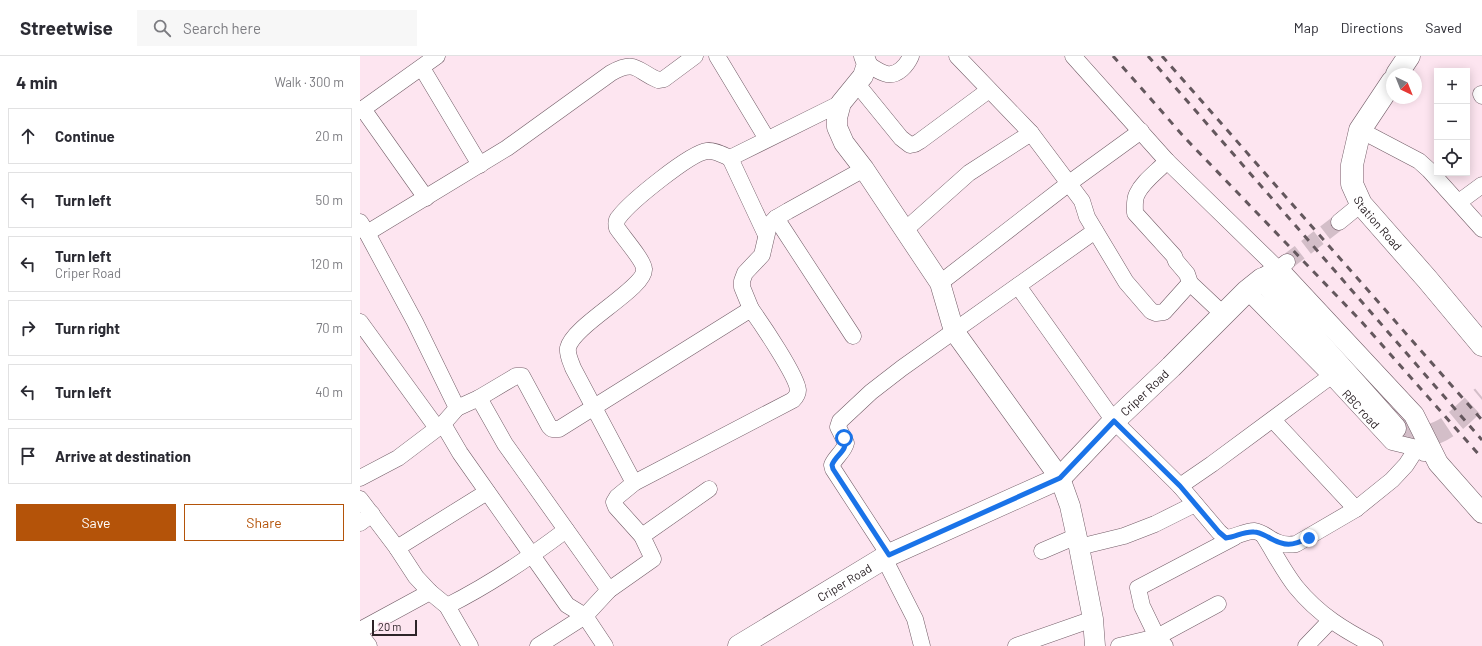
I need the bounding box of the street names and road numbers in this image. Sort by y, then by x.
street label: Station Road [1351,194,1405,253]
street label: Criper Road [1117,366,1171,419]
street label: RBC road [1340,386,1383,431]
street label: Criper Road [814,560,874,604]

